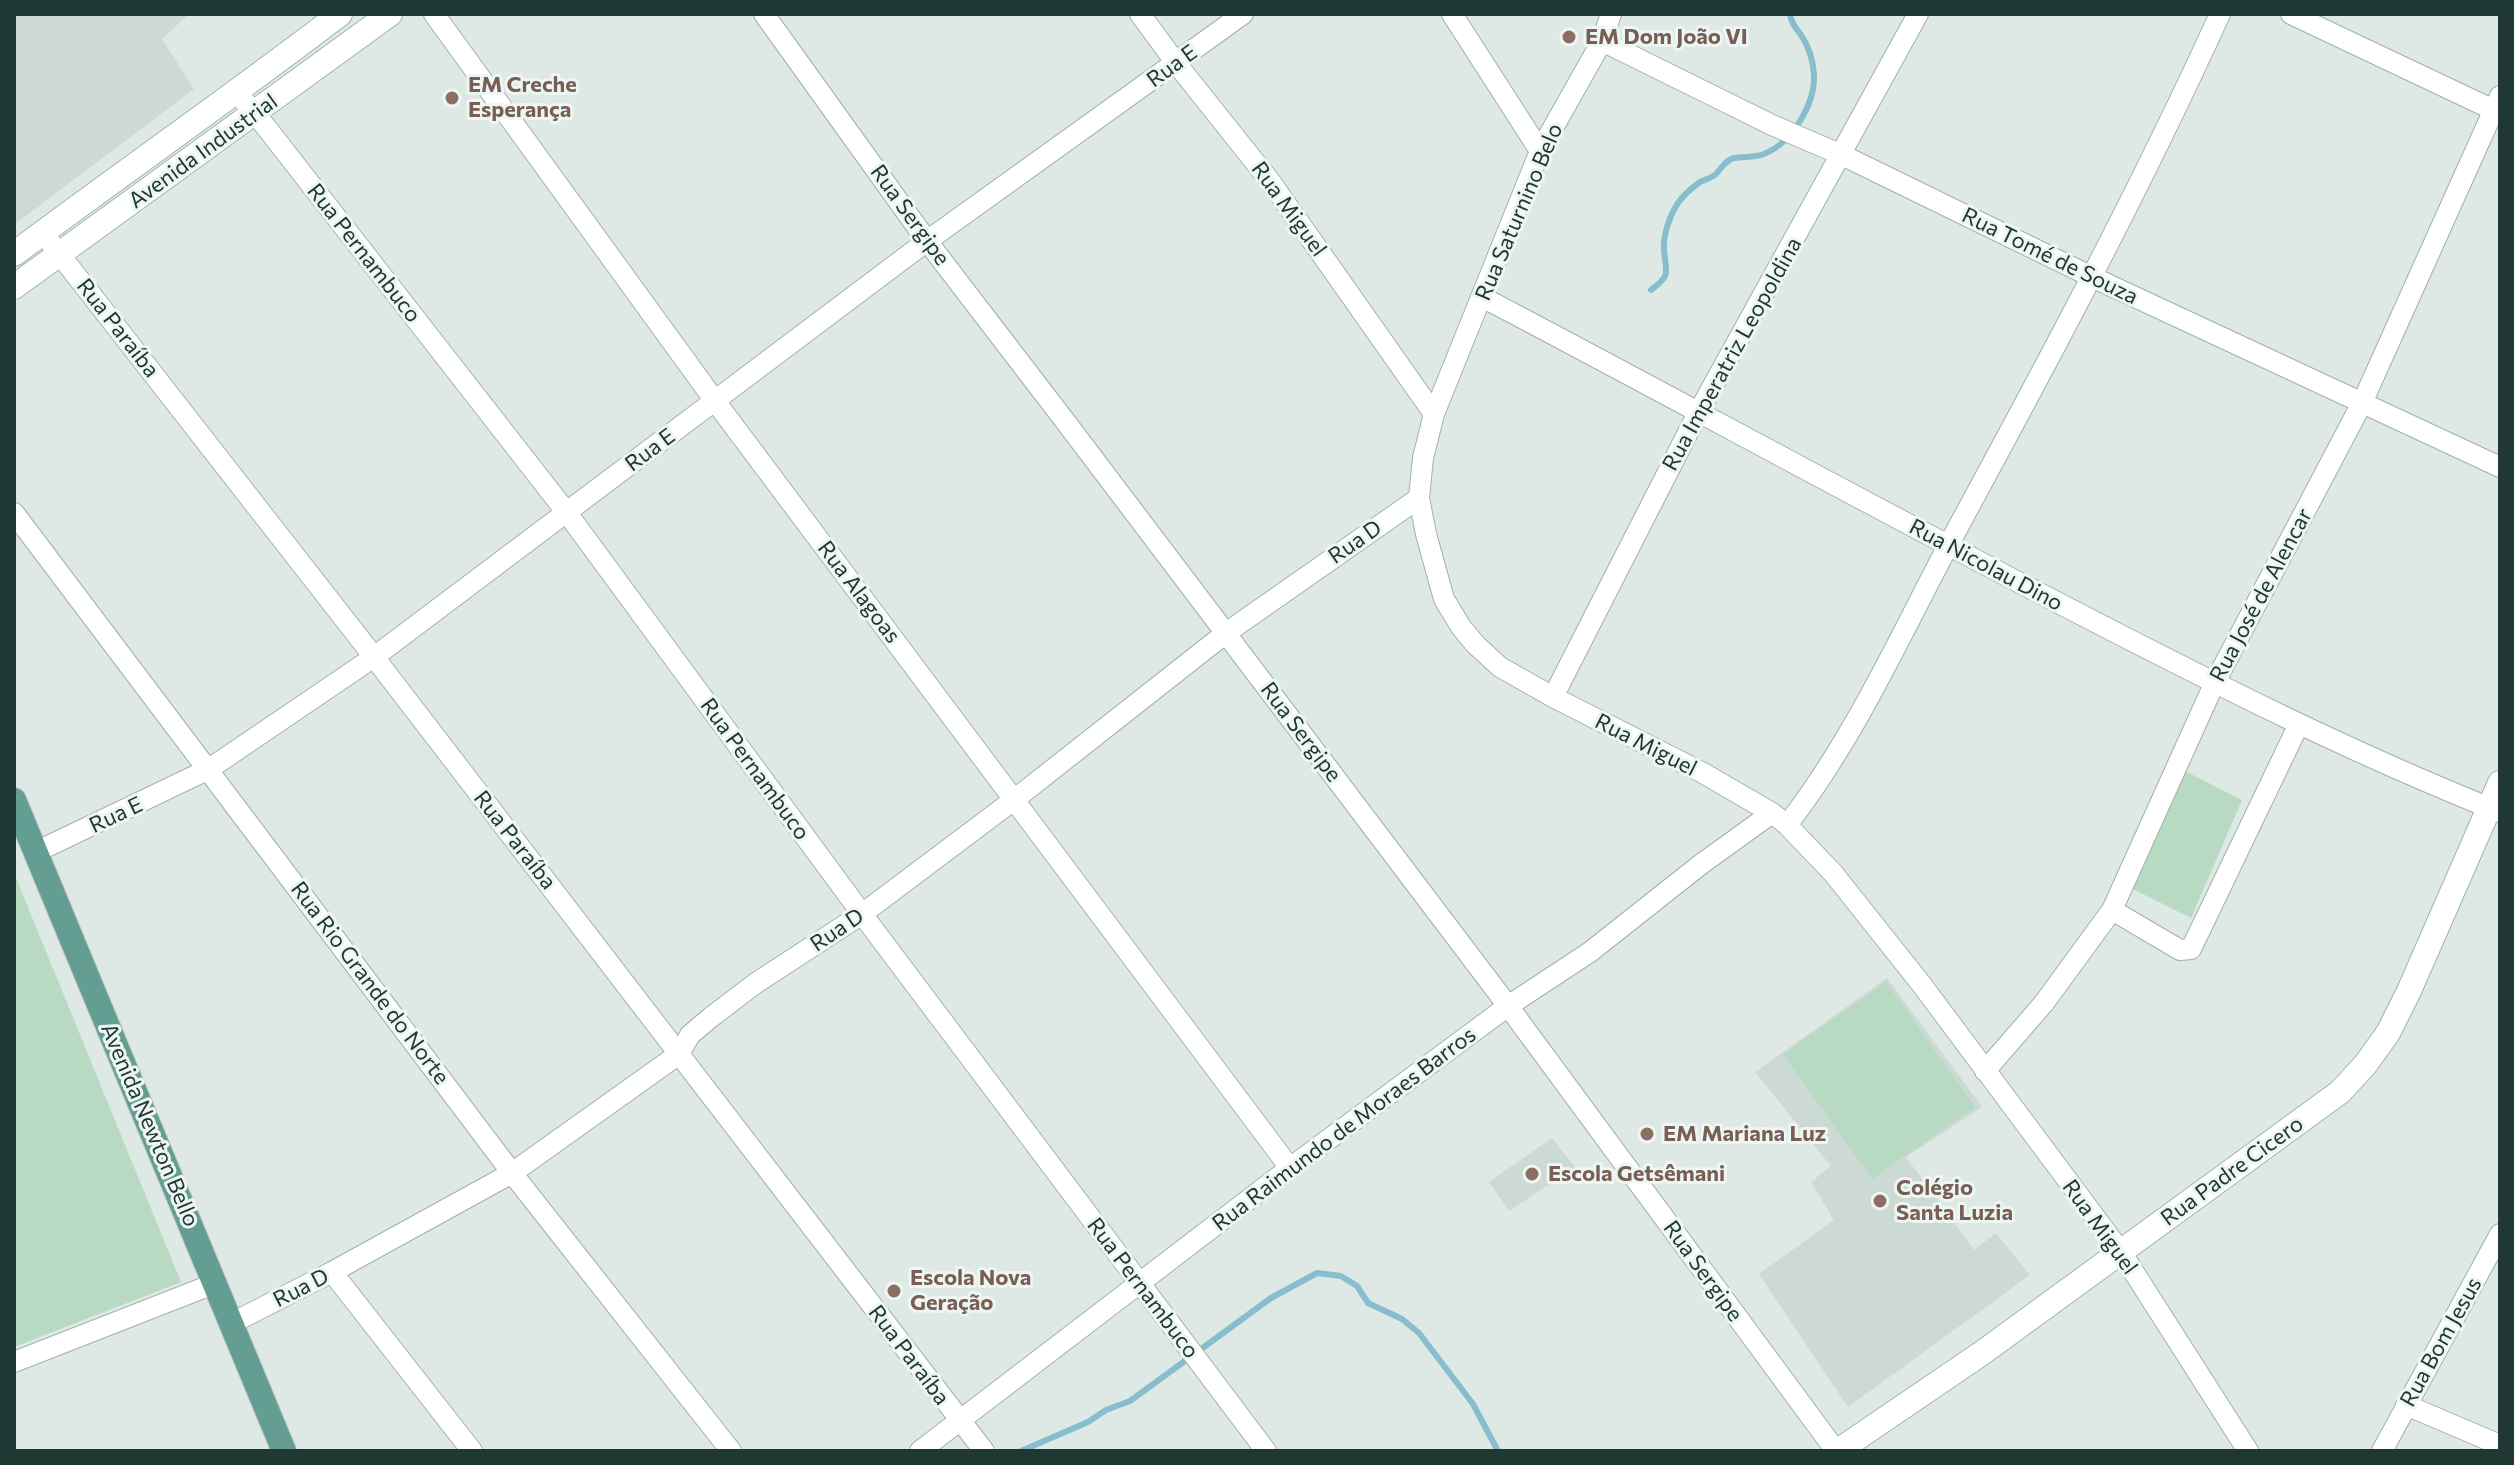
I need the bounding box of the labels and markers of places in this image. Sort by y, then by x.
place label: EM Dom João VI [1585,24,1748,50]
marker: EM Dom João VI [1560,28,1578,46]
place label: EM Creche Esperança [468,72,577,124]
marker: EM Creche Esperança [443,89,461,107]
place label: EM Mariana Luz [1663,1121,1826,1147]
marker: EM Mariana Luz [1638,1125,1656,1143]
place label: Escola Getsêmani [1548,1161,1725,1187]
marker: Escola Getsêmani [1523,1165,1541,1183]
place label: Colégio Santa Luzia [1896,1175,2013,1226]
marker: Colégio Santa Luzia [1871,1192,1889,1210]
place label: Escola Nova Geração [910,1265,1031,1316]
marker: Escola Nova Geração [885,1282,903,1300]

